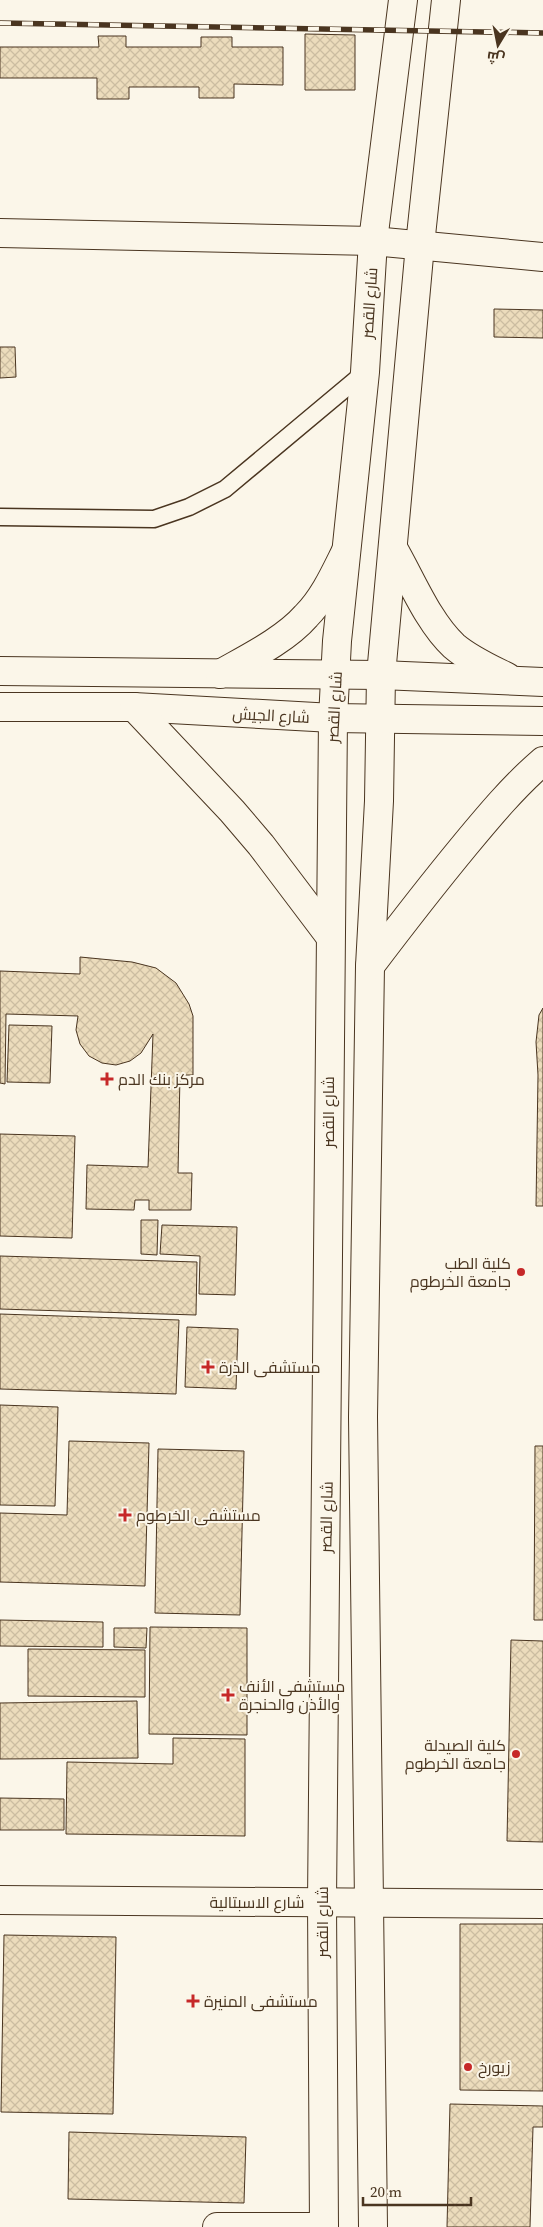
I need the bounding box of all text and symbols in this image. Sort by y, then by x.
north arrow [473,20,523,70]
text: ش [485,46,506,69]
street label: شارع القصر [355,267,383,341]
street label: شارع القصر [321,671,348,744]
street label: شارع الجيش [232,702,310,729]
place label: مركز بنك الدم [118,1068,205,1091]
marker: مركز بنك الدم [100,1072,114,1086]
street label: شارع القصر [317,1076,340,1149]
place label: كلية الطب جامعة الخرطوم [410,1252,511,1293]
marker: كلية الطب جامعة الخرطوم [515,1266,527,1278]
place label: مستشفى الذرة [219,1356,320,1378]
marker: مستشفى الذرة [201,1360,215,1374]
street label: شارع القصر [314,1481,339,1554]
place label: مستشفى الخرطوم [136,1504,261,1527]
marker: مستشفى الخرطوم [118,1508,132,1522]
place label: مستشفى الأنف والأذن والحنجرة [239,1675,345,1715]
marker: مستشفى الأنف والأذن والحنجرة [221,1688,235,1702]
place label: كلية الصيدلة جامعة الخرطوم [405,1734,506,1775]
marker: كلية الصيدلة جامعة الخرطوم [510,1748,522,1760]
street label: شارع القصر [311,1886,334,1959]
street label: شارع الاسبتالية [209,1891,305,1914]
place label: مستشفى المنيرة [204,1990,318,2012]
marker: مستشفى المنيرة [186,1994,200,2008]
place label: زيورخ [478,2056,511,2079]
marker: زيورخ [462,2061,474,2073]
scale bar [363,2174,470,2206]
text: 20 m [370,2181,402,2202]

